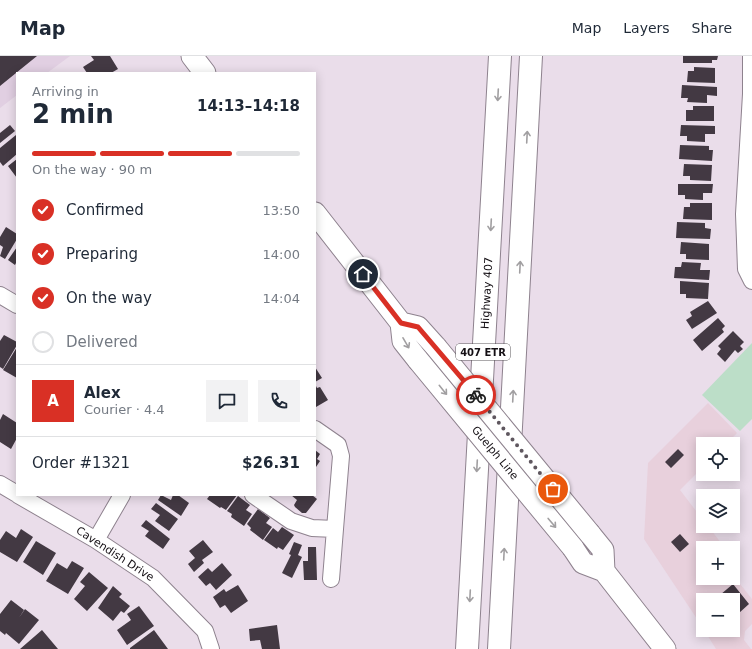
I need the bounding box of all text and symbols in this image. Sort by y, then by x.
text: Map [20,17,65,39]
text: Map [572,20,601,36]
text: Layers [623,20,670,36]
text: Share [692,20,732,36]
text: Arriving in [32,84,99,99]
one-way arrow [494,88,502,101]
text: 14:13–14:18 [197,97,300,115]
text: 2 min [32,99,114,129]
one-way arrow [523,131,530,144]
text: On the way · 90 m [32,162,152,177]
icon: check [32,199,54,221]
text: Confirmed [66,201,144,219]
text: 13:50 [263,203,300,218]
one-way arrow [487,218,494,231]
icon: check [32,243,54,265]
text: Preparing [66,245,138,263]
text: 14:00 [263,247,300,262]
pin [346,257,380,291]
street label: Highway 407 [479,257,495,329]
one-way arrow [516,261,523,274]
icon: home [352,263,374,285]
icon: check [32,287,54,309]
text: On the way [66,289,152,307]
text: 14:04 [263,291,300,306]
text: Delivered [66,333,138,351]
one-way arrow [403,337,410,349]
road number: 407 ETR [456,344,510,360]
courier [456,375,496,415]
button: chat [206,380,248,422]
button: phone [258,380,300,422]
text: Alex [84,384,121,402]
icon: bike [465,384,487,406]
one-way arrow [438,385,447,396]
one-way arrow [509,390,516,403]
text: A [47,392,59,410]
text: Courier · 4.4 [84,402,165,417]
street label: Guelph Line [469,424,521,483]
map controls [696,437,740,637]
button: locate [696,437,740,481]
text: Order #1321 [32,454,130,472]
text: $26.31 [242,454,300,472]
one-way arrow [473,459,481,472]
pin [536,472,570,506]
icon: bag [542,478,564,500]
button: layers [696,489,740,533]
one-way arrow [548,518,557,529]
street label: Cavendish Drive [74,524,157,584]
button: + [696,541,740,585]
one-way arrow [500,548,508,561]
one-way arrow [466,589,473,602]
button: − [696,593,740,637]

